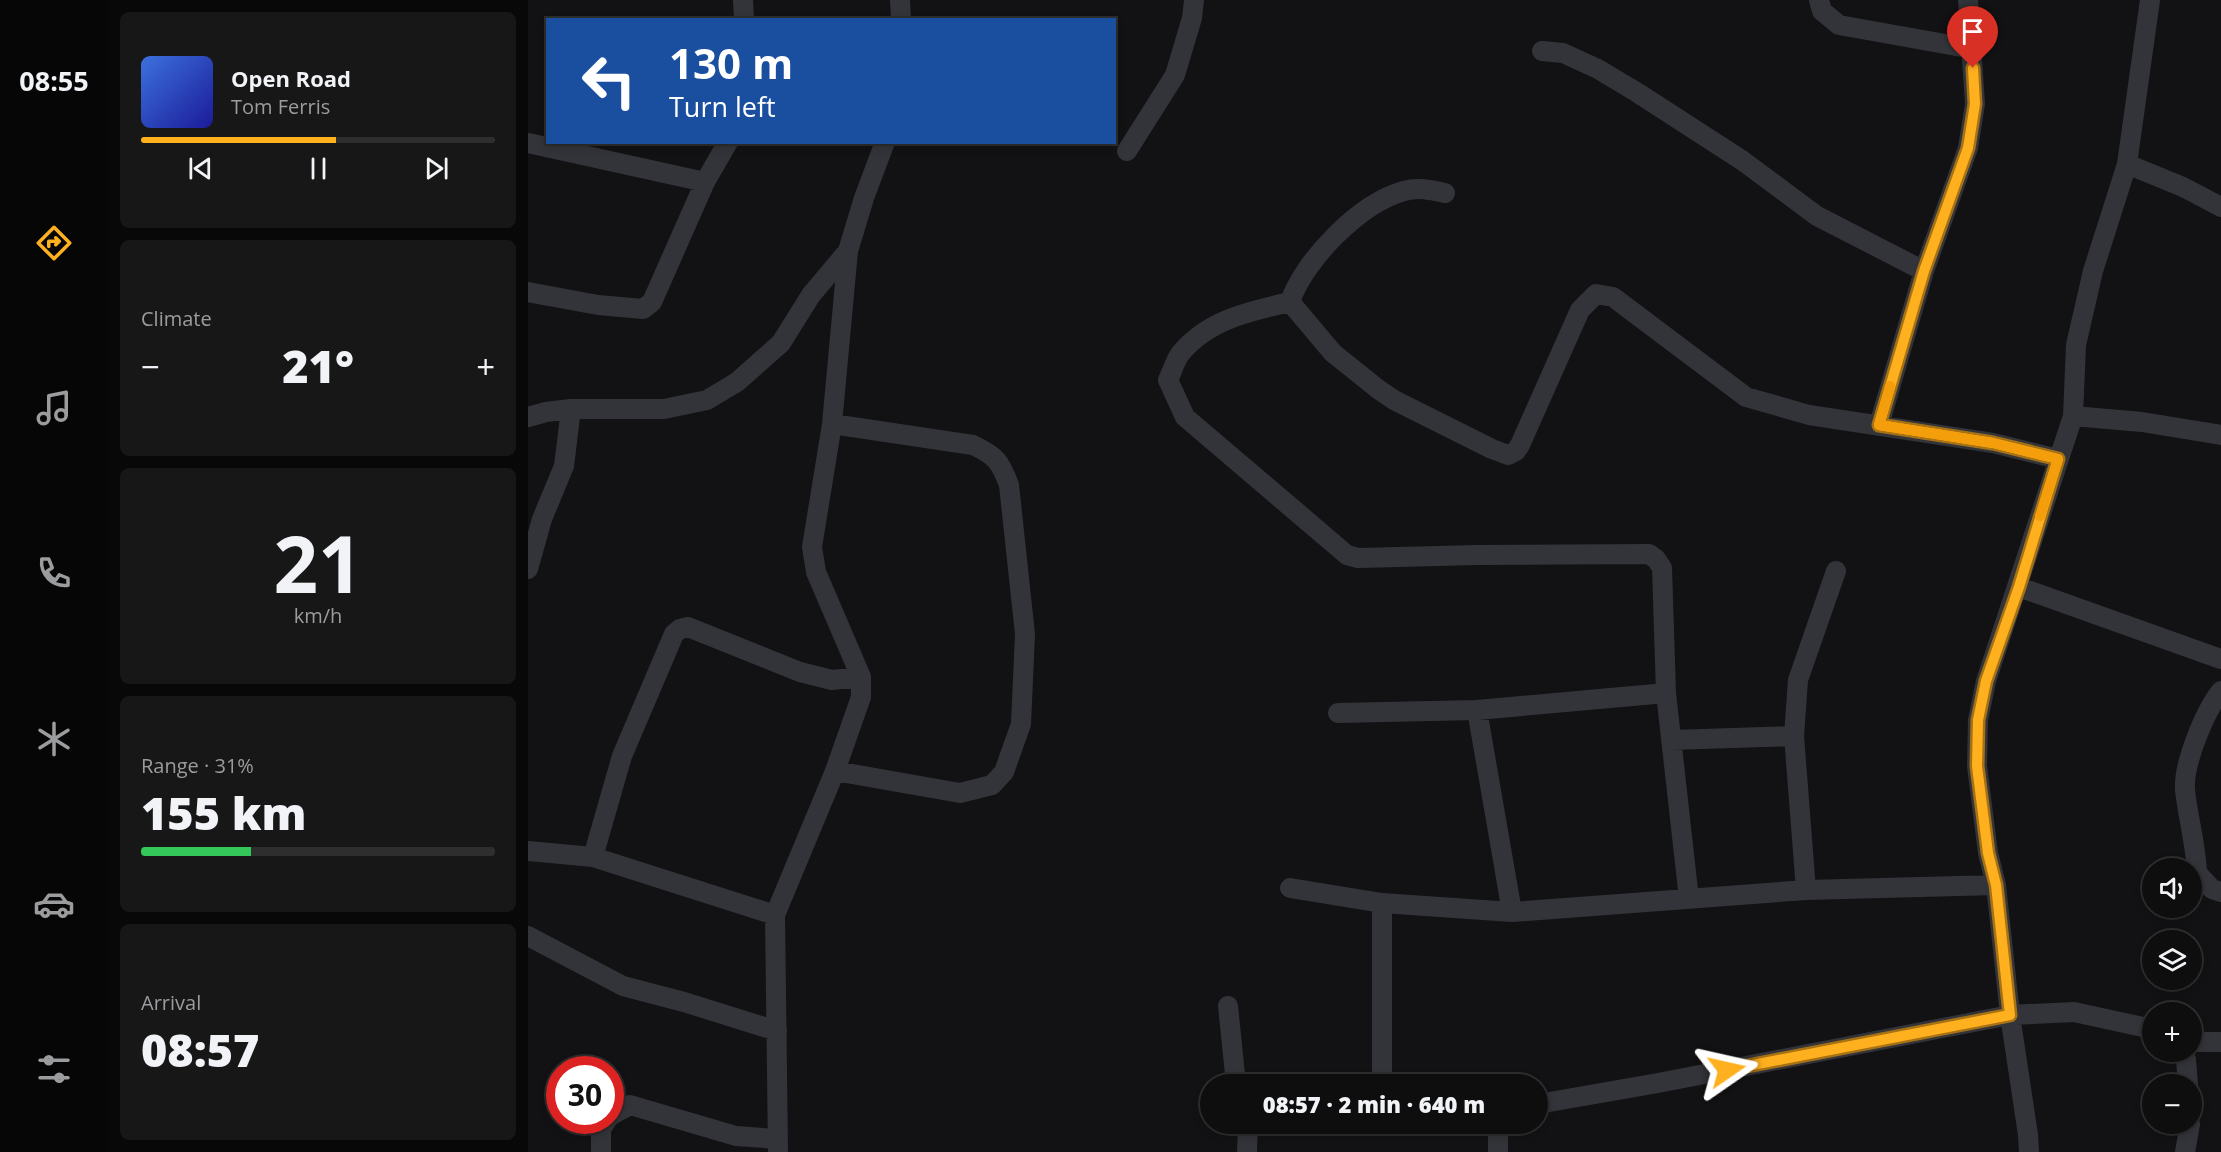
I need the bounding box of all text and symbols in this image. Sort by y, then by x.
pin [1947,6,1998,68]
icon: arrive [1956,15,1989,48]
text: 130 m [669,34,793,91]
icon: left [570,42,648,120]
text: 08:55 [19,62,89,99]
text: Open Road [231,63,351,93]
text: Turn left [669,88,776,125]
text: Tom Ferris [231,93,330,120]
icon: previous [184,152,217,185]
icon: pause [302,152,335,185]
icon: next [420,152,453,185]
icon: directions [33,222,75,264]
text: Climate [141,305,212,332]
text: 21° [282,335,354,396]
text: − [141,344,160,389]
text: + [476,344,495,389]
icon: music [33,387,75,429]
text: 21 [273,510,363,616]
icon: phone [33,552,75,594]
text: km/h [294,602,342,629]
icon: climate [33,718,75,760]
text: Range · 31% [141,752,254,779]
text: 155 km [141,782,306,843]
map controls [2142,858,2202,1134]
button: sound [2142,858,2202,918]
icon: car [33,883,75,925]
button: layers [2142,930,2202,990]
text: Arrival [141,989,201,1016]
button: + [2142,1002,2202,1062]
text: 08:57 [141,1019,259,1080]
position arrow [1695,1038,1759,1102]
icon: filters [33,1048,75,1090]
speed limit sign: 30 [546,1056,624,1134]
button: − [2142,1074,2202,1134]
text: 08:57 · 2 min · 640 m [1263,1089,1485,1119]

